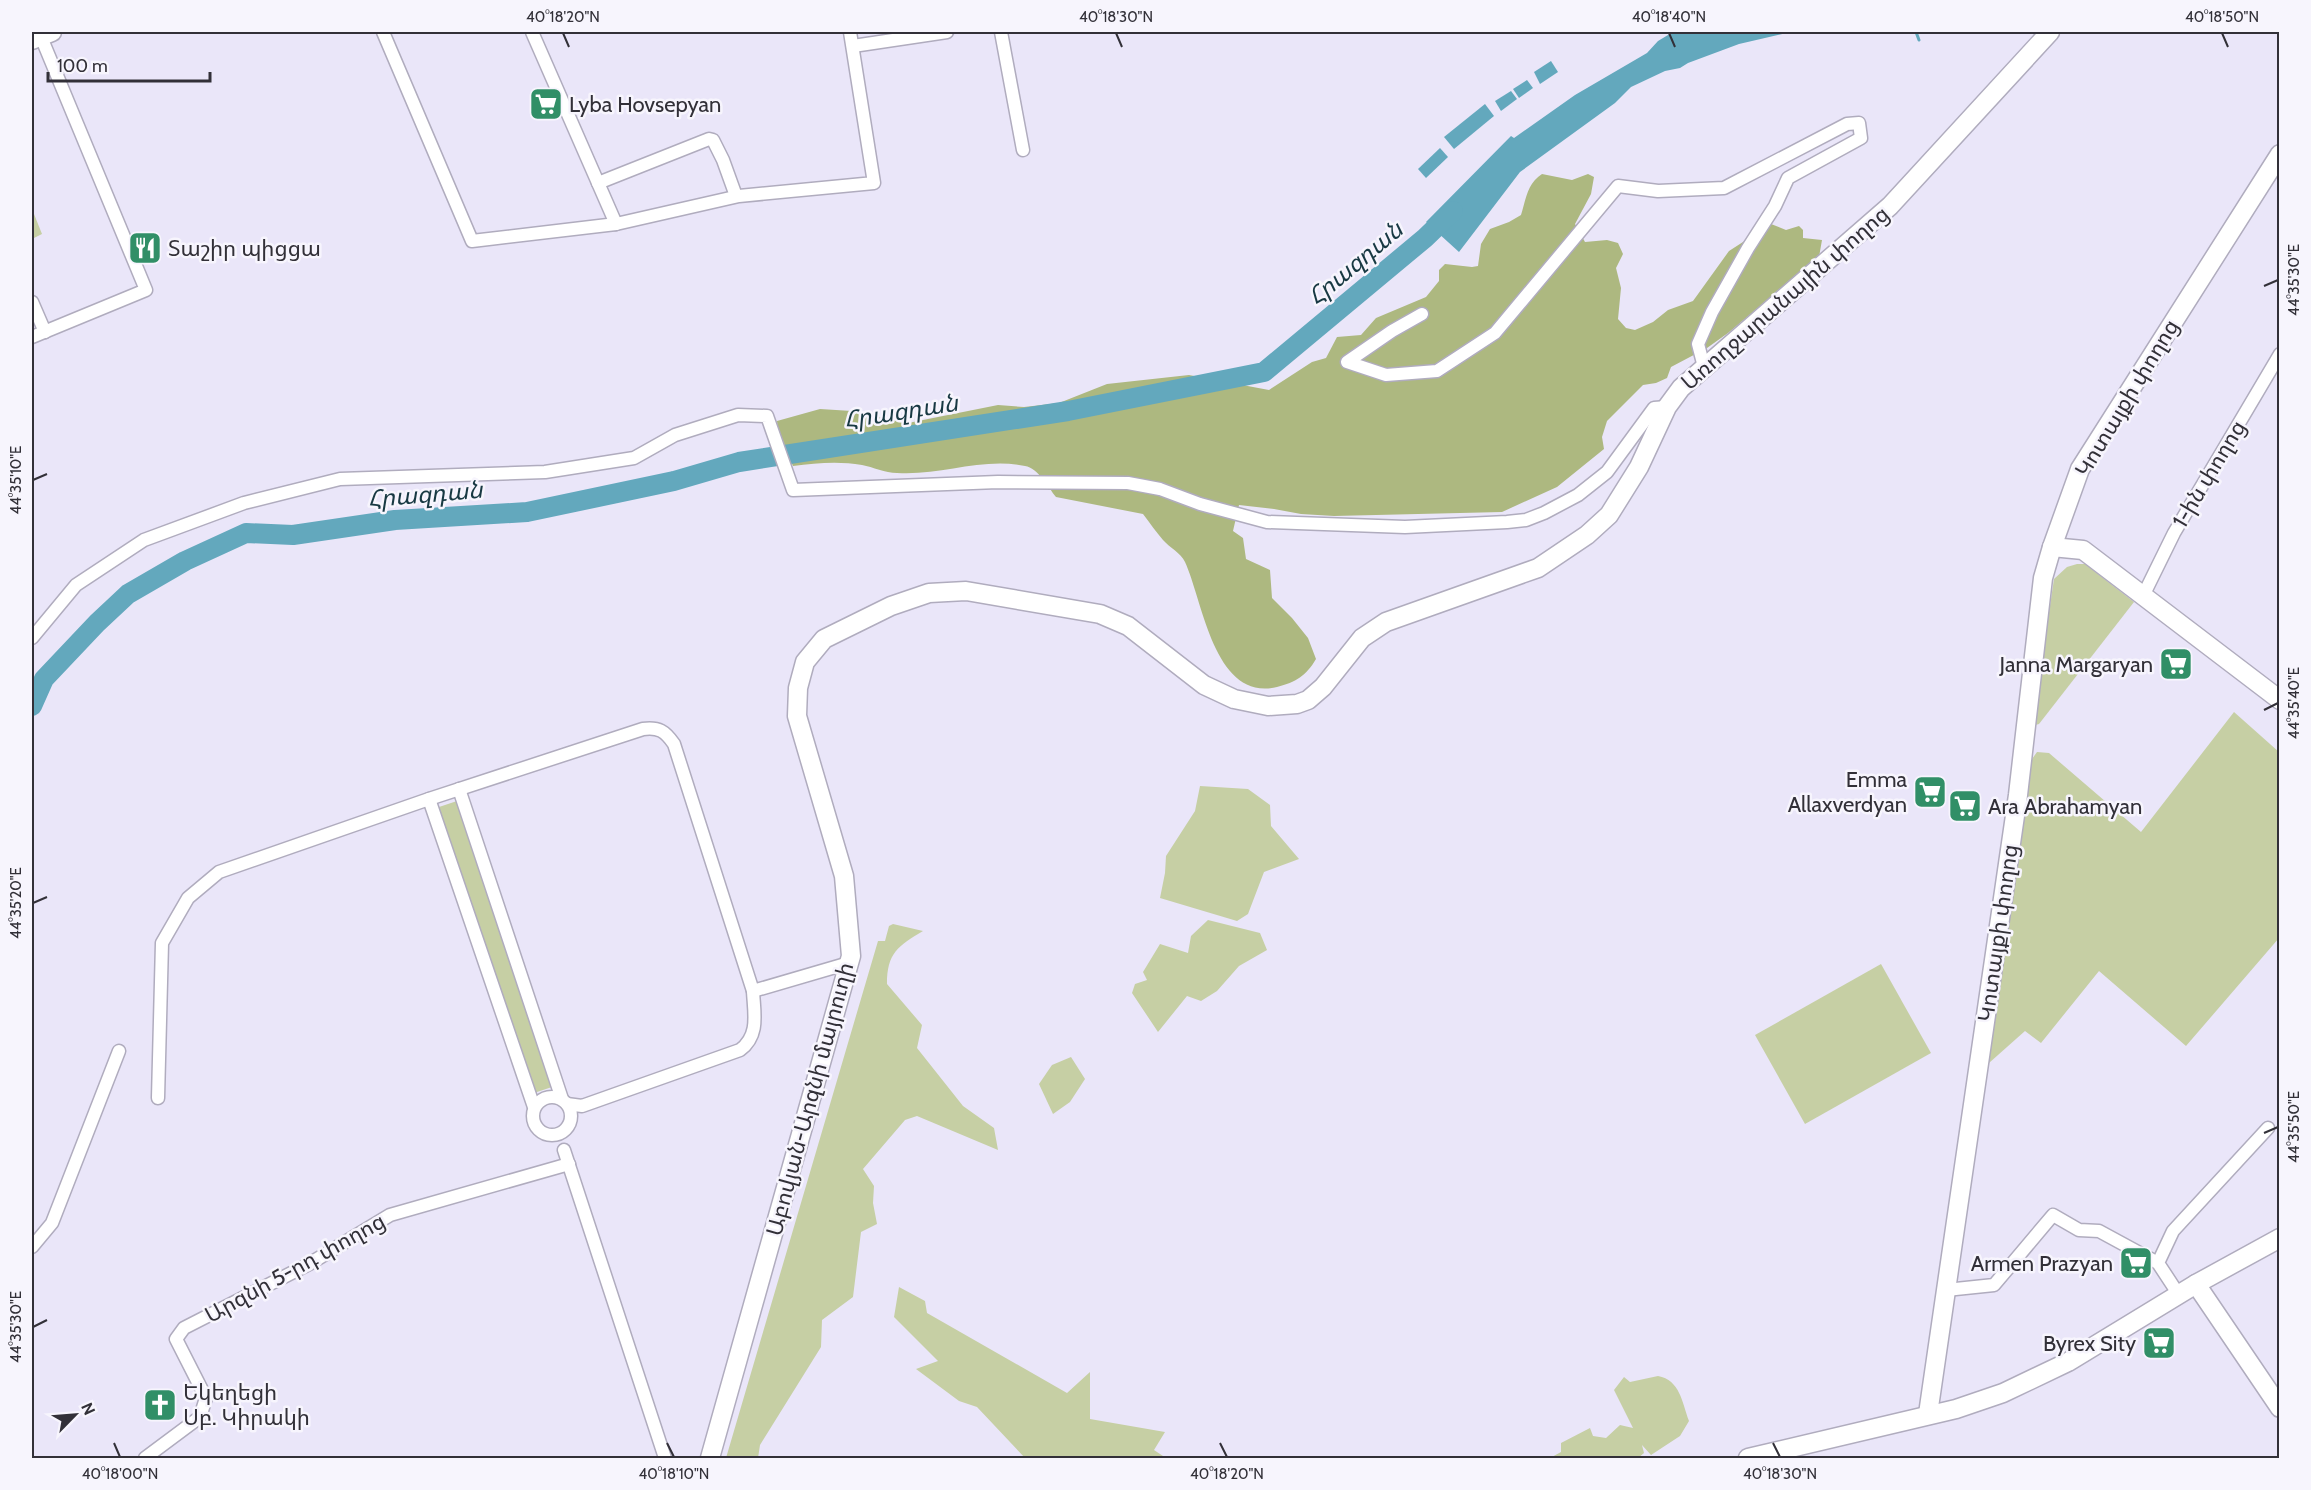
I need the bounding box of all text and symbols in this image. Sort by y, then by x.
text: 40°18'20"N [526,8,600,26]
text: 40°18'30"N [1079,8,1153,26]
text: 40°18'40"N [1632,8,1706,26]
text: 40°18'50"N [2185,8,2259,26]
scale bar [48,45,210,83]
text: 100 m [57,55,108,77]
supermarket icon: Lyba Hovsepyan [528,86,564,122]
place label: Lyba Hovsepyan [569,91,721,118]
street label: Առողջարանային փողոց [1675,200,1895,396]
water label: Հրազդան [1302,214,1410,311]
restaurant icon: Տաշիր պիցցա [127,230,163,266]
place label: Տաշիր պիցցա [168,235,321,262]
text: 44°35'30"E [2285,244,2303,316]
street label: Կոտայքի փողոց [2069,314,2185,482]
water label: Հրազդան [842,387,962,434]
street label: 1-ին փողոց [2166,415,2252,533]
text: 44°35'10"E [7,446,25,514]
water label: Հրազդան [367,474,485,513]
supermarket icon: Janna Margaryan [2158,646,2194,682]
place label: Janna Margaryan [1999,651,2153,678]
text: 44°35'40"E [2285,667,2303,739]
place label: Emma Allaxverdyan [1788,766,1907,818]
supermarket icon: Emma Allaxverdyan [1912,774,1948,810]
supermarket icon: Ara Abrahamyan [1947,788,1983,824]
place label: Ara Abrahamyan [1988,793,2142,820]
street label: Կոտայքի փողոց [1972,842,2024,1024]
text: 44°35'20"E [7,867,25,939]
street label: Աբովյան-Արզնի մայրուղի [760,959,860,1239]
text: 44°35'50"E [2285,1091,2303,1163]
street label: Արզնի 5-րդ փողոց [200,1207,390,1329]
supermarket icon: Armen Prazyan [2118,1245,2154,1281]
place label: Armen Prazyan [1971,1250,2113,1277]
text: 44°35'30"E [7,1291,25,1363]
supermarket icon: Byrex Sity [2141,1325,2177,1361]
place label: Byrex Sity [2043,1330,2136,1357]
place label: Եկեղեցի Սբ. Կիրակի [183,1379,310,1431]
north arrow [45,1385,105,1445]
church icon: Եկեղեցի Սբ. Կիրակի [142,1387,178,1423]
text: N [77,1400,99,1418]
text: 40°18'00"N [82,1465,158,1483]
text: 40°18'10"N [639,1465,709,1483]
text: 40°18'20"N [1190,1465,1264,1483]
text: 40°18'30"N [1743,1465,1817,1483]

